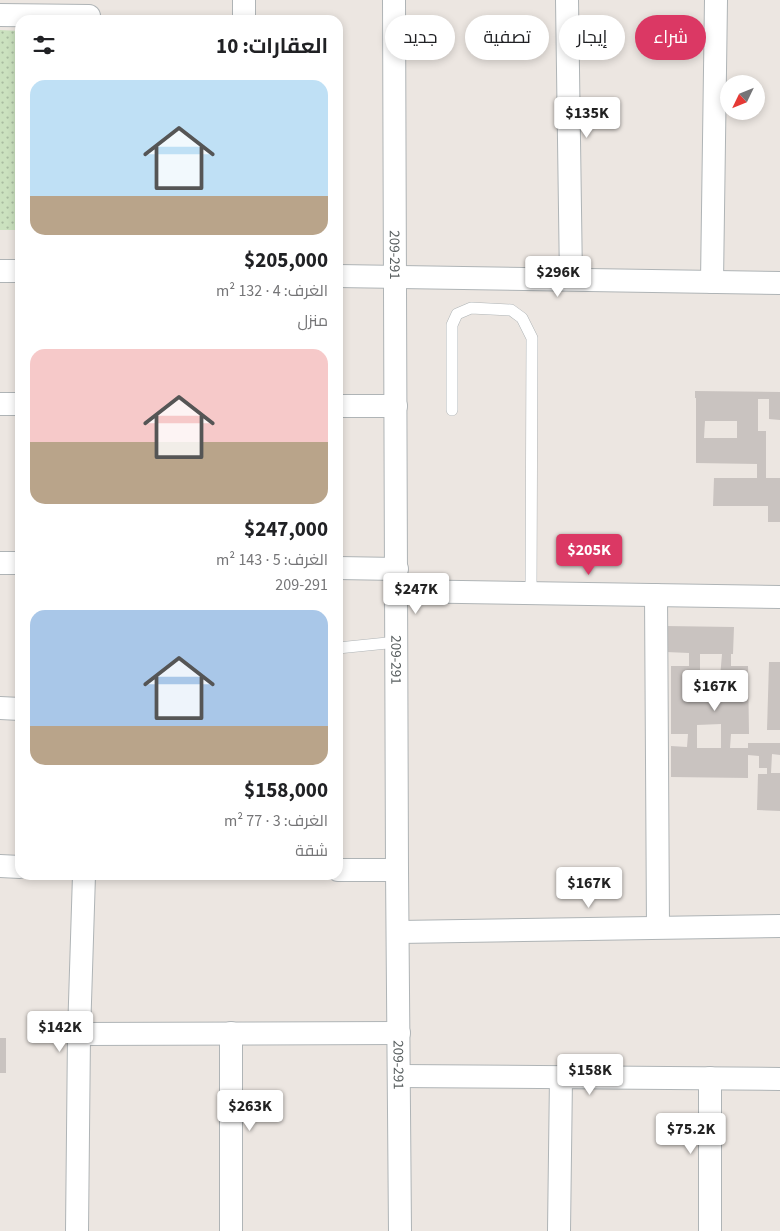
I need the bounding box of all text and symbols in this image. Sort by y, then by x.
chip: جديد [385,15,455,60]
chip: تصفية [465,15,549,60]
chip: إيجار [559,15,625,60]
chip: شراء [635,15,706,60]
icon: filters [30,31,58,59]
text: العقارات: 10 [216,31,328,61]
north arrow [720,75,765,120]
map controls [720,75,765,120]
pin: $135K [552,96,622,139]
text: $135K [565,102,609,124]
icon: home [134,113,224,203]
street label: 209-291 [384,230,405,280]
text: $205,000 [244,245,328,275]
pin: $296K [523,256,593,298]
text: $296K [536,261,580,283]
text: الغرف: 4 · 132 m² [216,280,328,302]
text: منزل [298,310,328,332]
icon: home [134,382,224,472]
text: $247,000 [244,514,328,544]
pin: $205K [554,534,624,576]
text: $205K [567,539,611,561]
text: الغرف: 5 · 143 m² [216,549,328,571]
pin: $247K [381,572,451,615]
text: 209-291 [275,574,328,596]
text: $247K [394,578,438,600]
street label: 209-291 [386,635,407,685]
icon: home [134,643,224,733]
pin: $167K [680,670,750,712]
text: $167K [693,675,737,697]
text: $158,000 [244,775,328,805]
text: الغرف: 3 · 77 m² [224,810,328,832]
text: شقة [295,840,328,862]
pin: $167K [554,866,624,909]
text: $167K [567,872,611,894]
pin: $142K [25,1010,95,1053]
text: $142K [38,1016,82,1038]
street label: 209-291 [388,1040,409,1090]
pin: $158K [555,1054,625,1096]
text: $158K [568,1059,612,1081]
pin: $263K [215,1090,285,1132]
text: $263K [228,1095,272,1117]
pin: $75.2K [650,1112,732,1155]
text: $75.2K [667,1118,715,1140]

